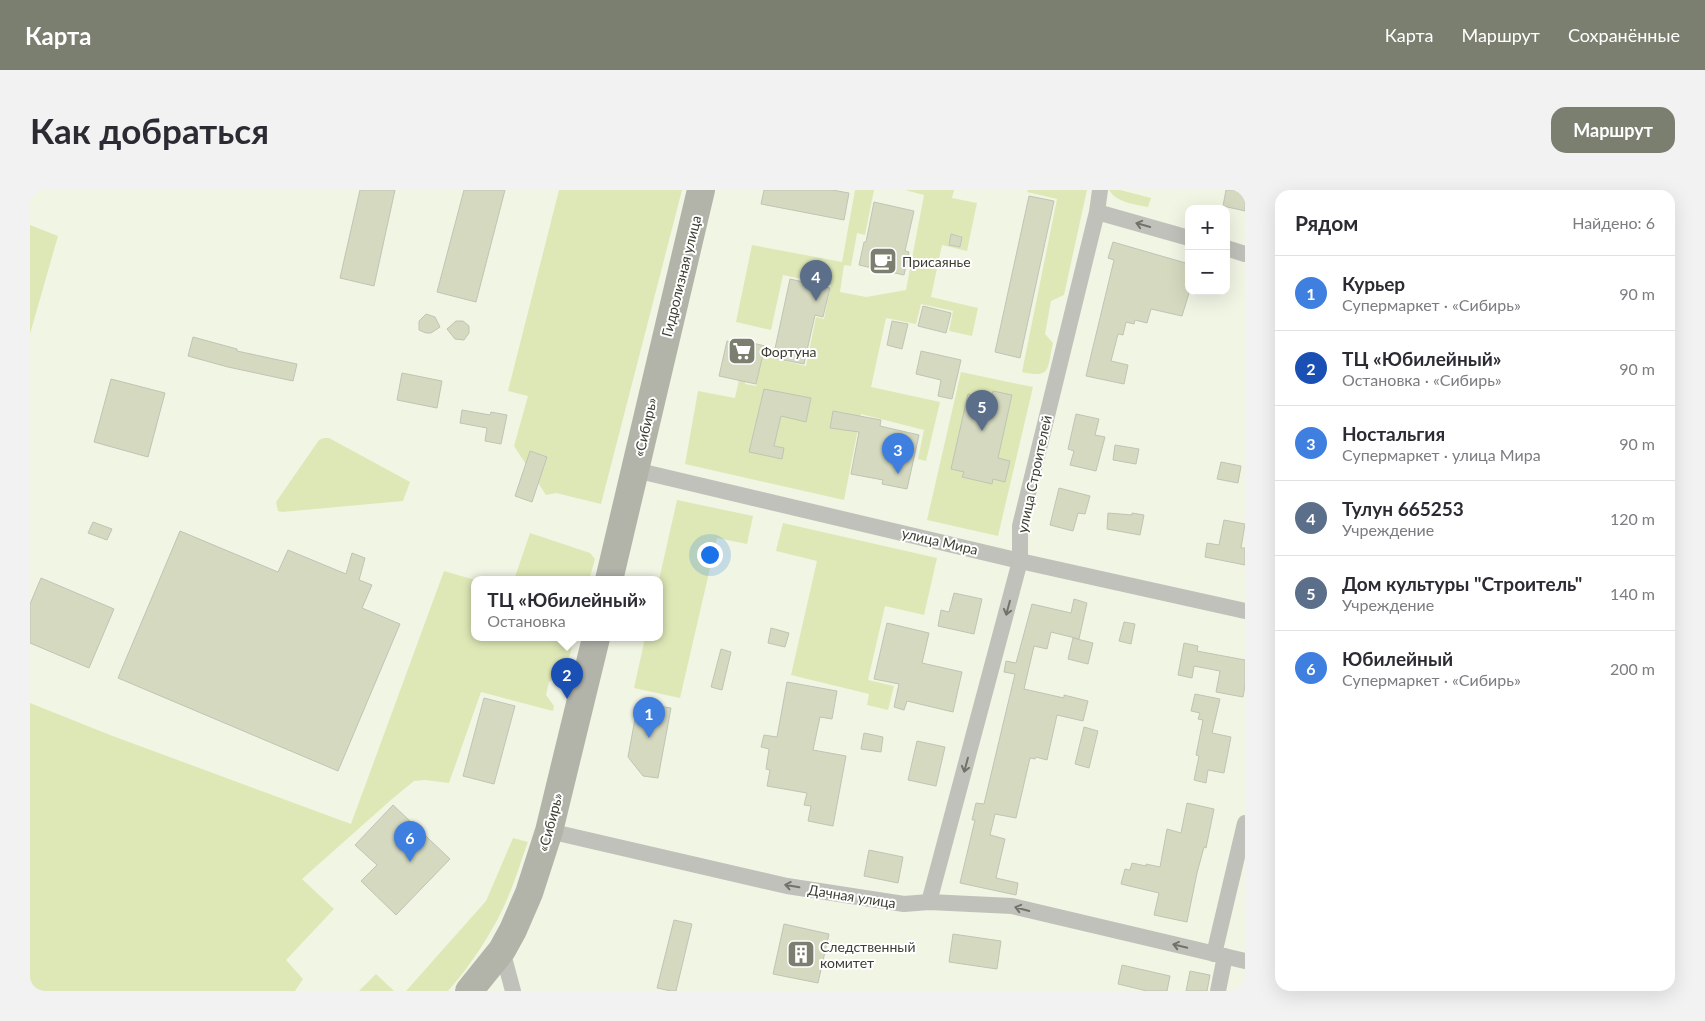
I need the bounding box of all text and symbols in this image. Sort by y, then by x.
text: Карта [25,21,92,50]
text: Карта [1385,24,1433,46]
text: Маршрут [1461,24,1540,46]
text: Сохранённые [1568,24,1680,46]
button: Маршрут [1551,107,1675,153]
text: Как добраться [30,109,269,151]
map controls [1185,205,1230,295]
button: + [1185,205,1230,250]
text: Рядом [1295,210,1358,235]
text: Найдено: 6 [1572,213,1655,232]
street label: Гидролизная улица [658,214,704,338]
one-way arrow [1135,219,1151,229]
cafe icon: Присаянье [868,246,898,276]
button: − [1185,250,1230,295]
place label: Присаянье [902,253,971,270]
pin: 4 [800,260,832,301]
text: Курьер [1342,272,1405,295]
text: 1 [1306,284,1316,303]
text: 90 m [1619,284,1655,303]
text: Супермаркет · «Сибирь» [1342,295,1521,314]
supermarket icon: Фортуна [727,336,757,366]
place label: Фортуна [761,343,817,360]
text: ТЦ «Юбилейный» [1342,347,1502,370]
text: 2 [1306,359,1316,378]
text: 90 m [1619,359,1655,378]
text: Остановка · «Сибирь» [1342,370,1502,389]
pin: 5 [966,390,998,431]
street label: «Сибирь» [630,396,660,458]
street label: улица Строителей [1013,414,1055,534]
text: Ностальгия [1342,422,1445,445]
pin: 3 [882,433,914,474]
text: 3 [1306,434,1316,453]
text: 90 m [1619,434,1655,453]
text: Супермаркет · улица Мира [1342,445,1541,464]
text: Тулун 665253 [1342,497,1464,520]
text: 4 [1306,509,1316,528]
text: 120 m [1610,509,1655,528]
text: Учреждение [1342,520,1434,539]
street label: улица Мира [900,524,980,558]
your location [697,542,723,568]
text: Дом культуры "Строитель" [1342,572,1582,595]
popup [471,576,663,641]
text: 5 [1306,584,1316,603]
text: 140 m [1610,584,1655,603]
text: ТЦ «Юбилейный» [487,588,647,611]
text: Учреждение [1342,595,1434,614]
one-way arrow [1003,599,1012,615]
text: Остановка [487,611,566,630]
text: Юбилейный [1342,647,1453,670]
pin: 2 [551,658,583,699]
text: 6 [1306,659,1316,678]
text: 200 m [1610,659,1655,678]
text: Супермаркет · «Сибирь» [1342,670,1521,689]
pin: 1 [633,697,665,738]
one-way arrow [961,756,970,772]
street label: «Сибирь» [534,791,566,853]
pin: 6 [394,821,426,862]
one-way arrow [784,881,800,891]
street label: Дачная улица [807,881,897,911]
one-way arrow [1015,903,1031,913]
place label: Следственный комитет [820,938,915,971]
building icon: Следственный комитет [786,939,816,969]
one-way arrow [1173,941,1189,950]

